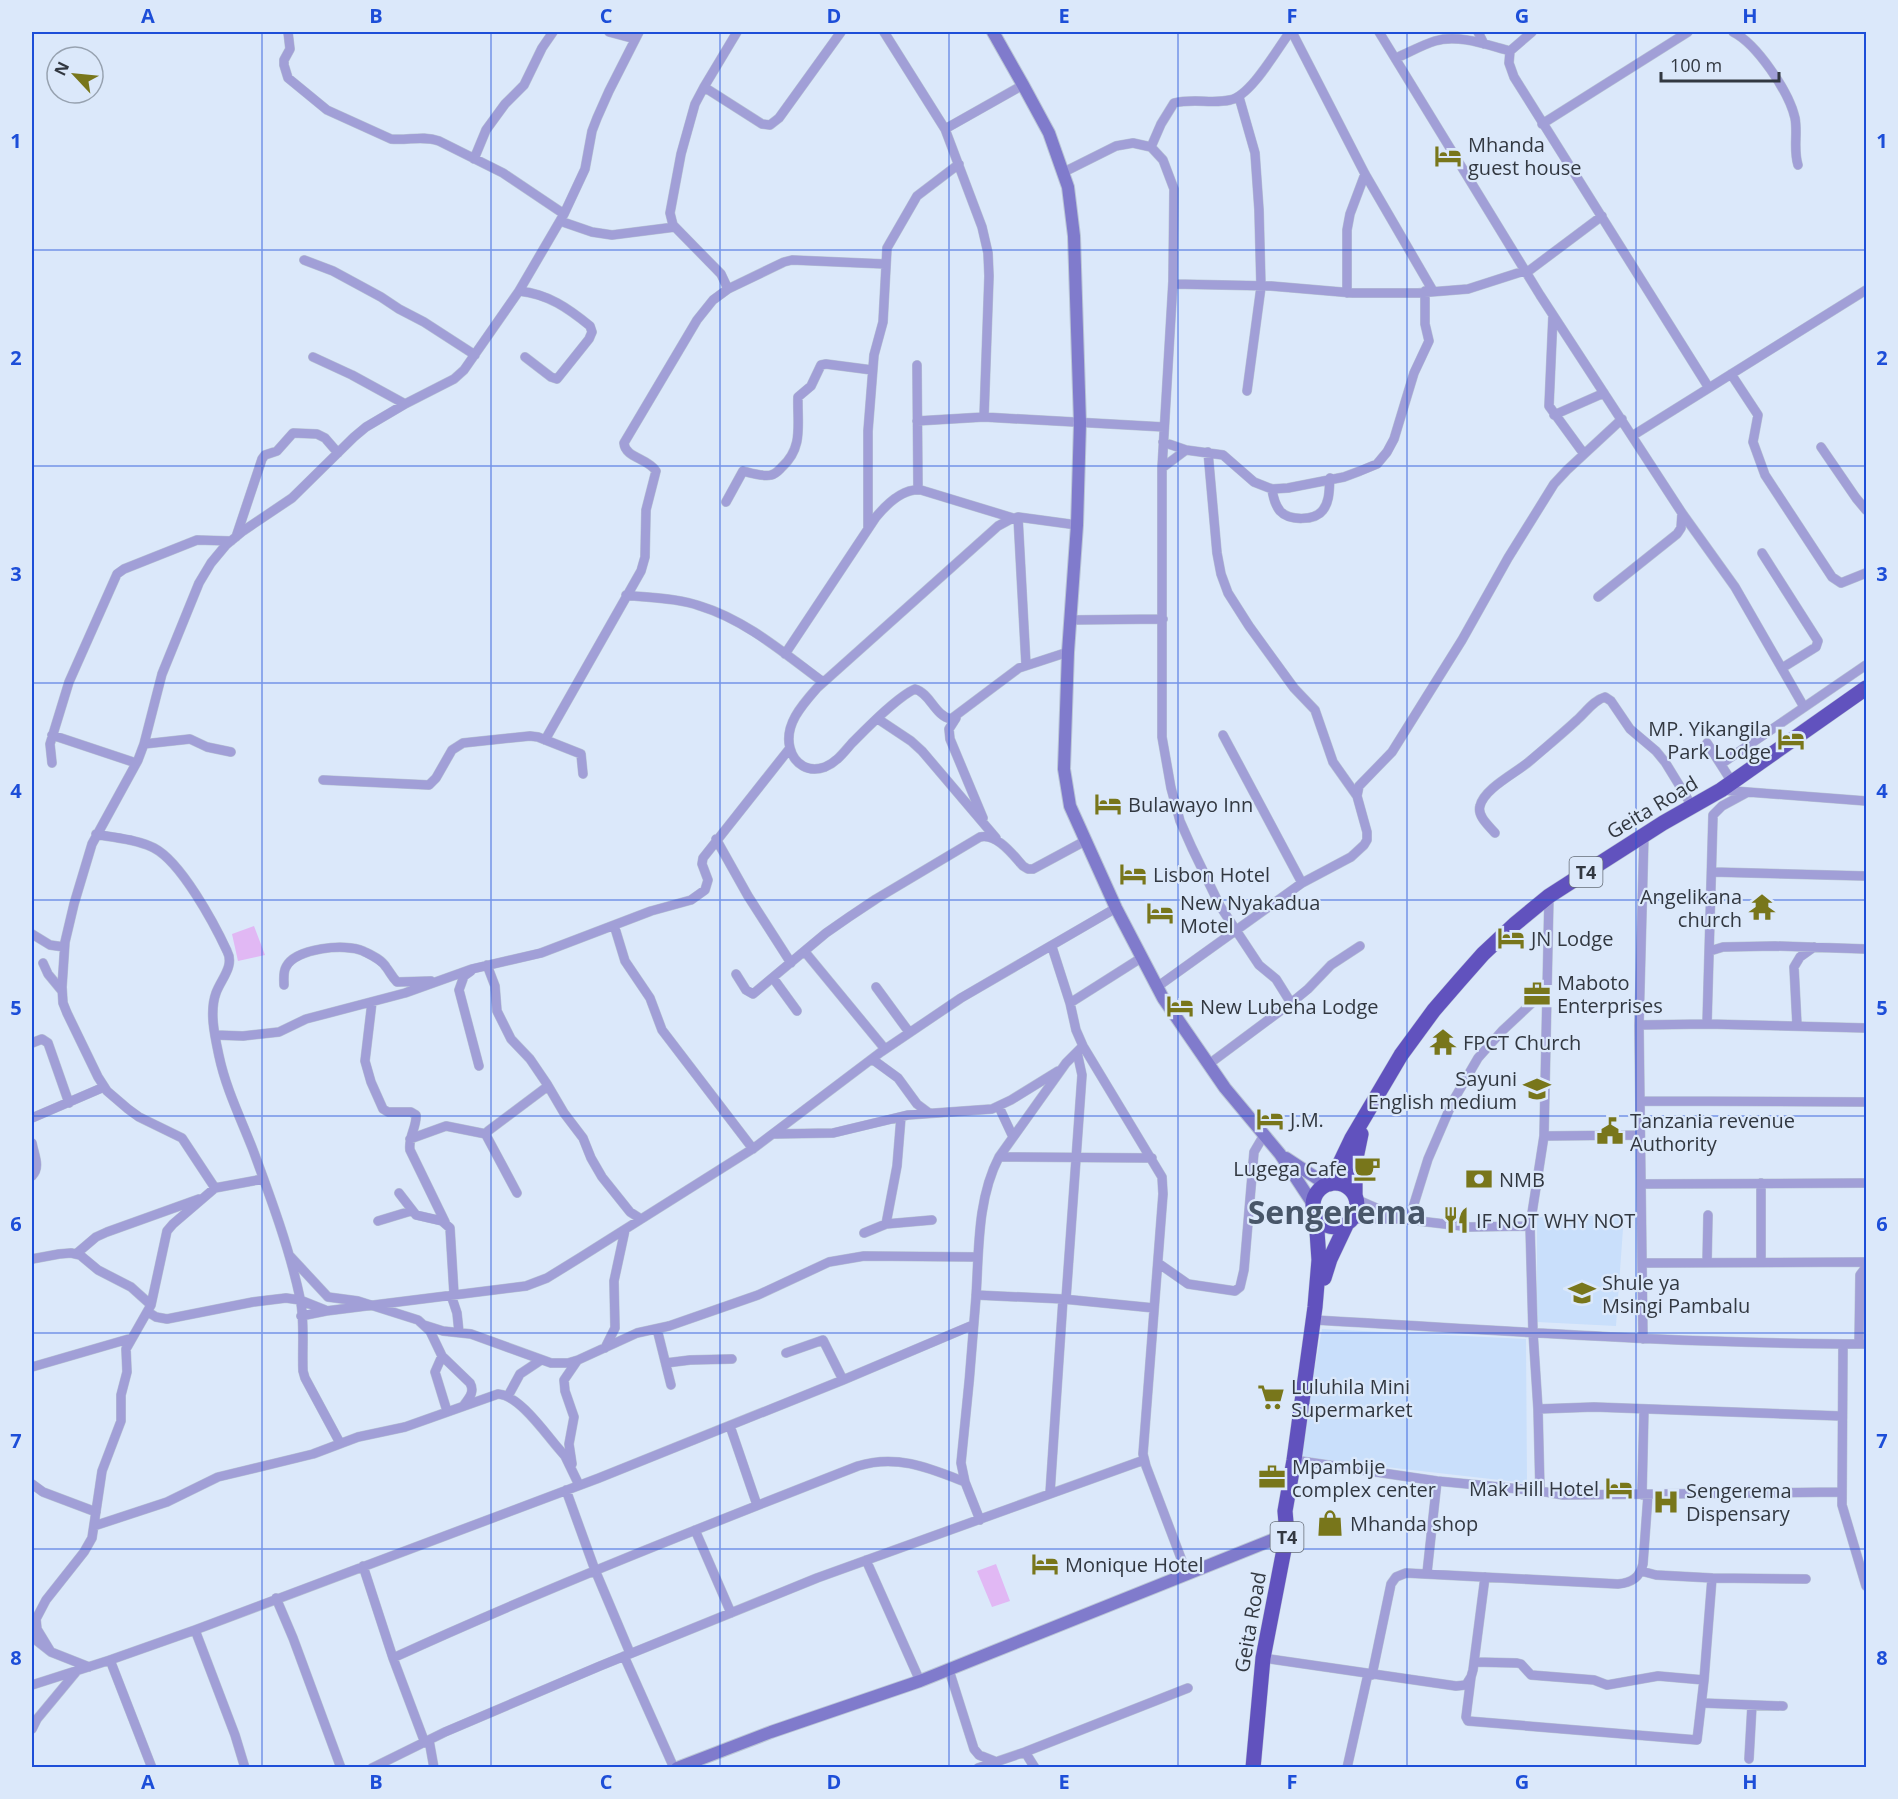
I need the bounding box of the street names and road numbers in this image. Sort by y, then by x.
street label: Geita Road [1601,769,1703,845]
road number: T4 [1570,857,1602,887]
road number: T4 [1270,1522,1304,1552]
street label: Geita Road [1228,1569,1272,1675]

